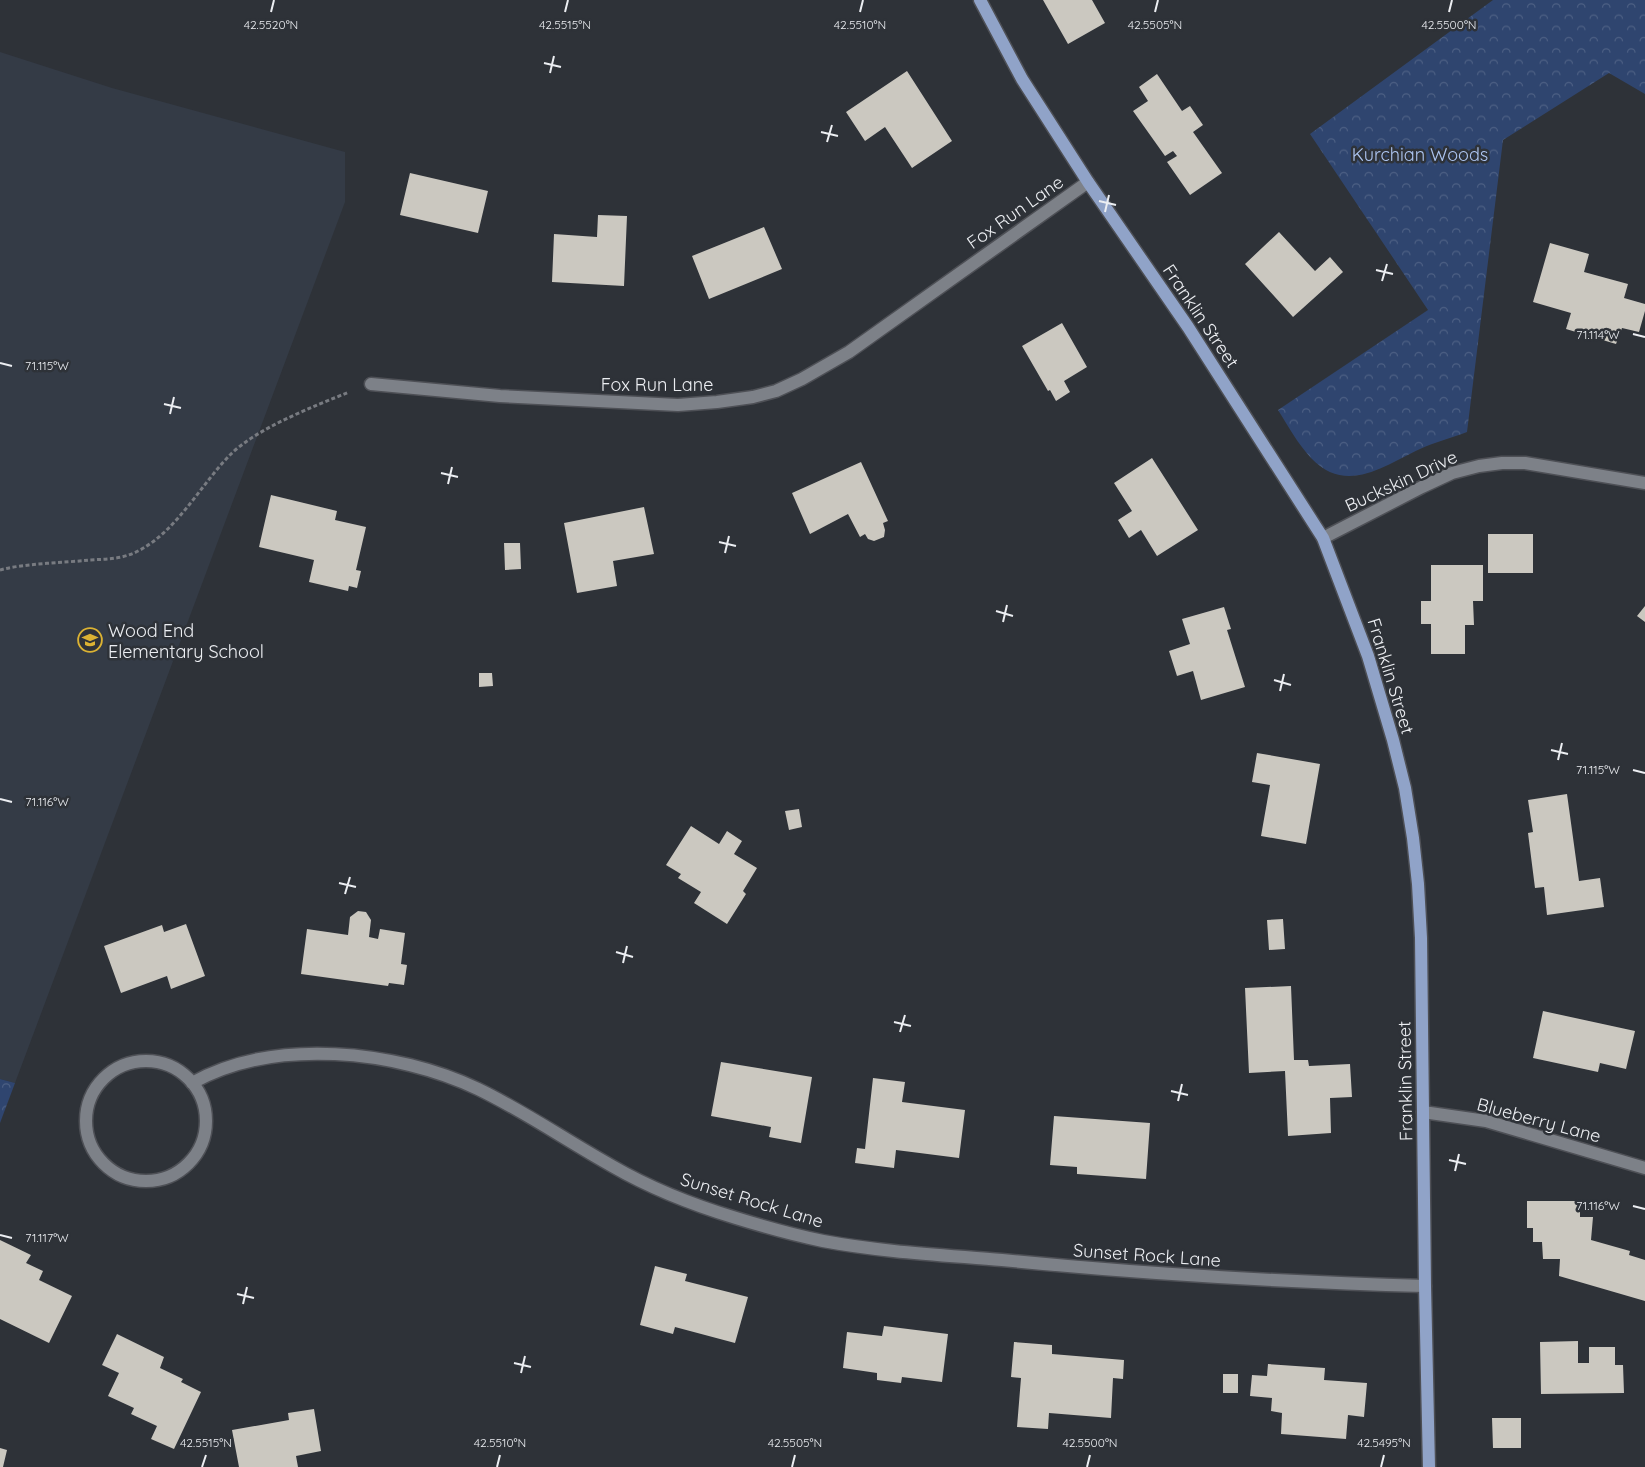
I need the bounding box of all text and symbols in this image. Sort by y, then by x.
text: 42.5520°N [244,17,298,32]
text: 42.5515°N [539,17,591,32]
text: 42.5510°N [834,17,886,32]
text: 42.5505°N [1128,17,1182,32]
text: 42.5500°N [1421,17,1477,32]
park label: Kurchian Woods [1352,143,1488,166]
street label: Fox Run Lane [962,170,1068,254]
street label: Franklin Street [1158,260,1244,372]
text: 71.114°W [1576,327,1620,342]
text: 71.115°W [25,358,69,373]
street label: Fox Run Lane [601,373,713,396]
street label: Buckskin Drive [1341,445,1461,517]
street label: Franklin Street [1362,615,1420,737]
place label: Wood End Elementary School [108,619,264,663]
school or university icon: Wood End Elementary School [77,627,103,653]
text: 71.115°W [1576,762,1620,777]
text: 71.116°W [25,794,69,809]
street label: Franklin Street [1392,1021,1418,1141]
street label: Blueberry Lane [1475,1092,1603,1148]
street label: Sunset Rock Lane [678,1167,826,1233]
text: 71.116°W [1576,1198,1620,1213]
text: 71.117°W [25,1230,69,1245]
street label: Sunset Rock Lane [1072,1238,1222,1272]
text: 42.5515°N [180,1435,232,1450]
text: 42.5510°N [474,1435,526,1450]
text: 42.5505°N [768,1435,822,1450]
text: 42.5500°N [1062,1435,1118,1450]
text: 42.5495°N [1357,1435,1411,1450]

